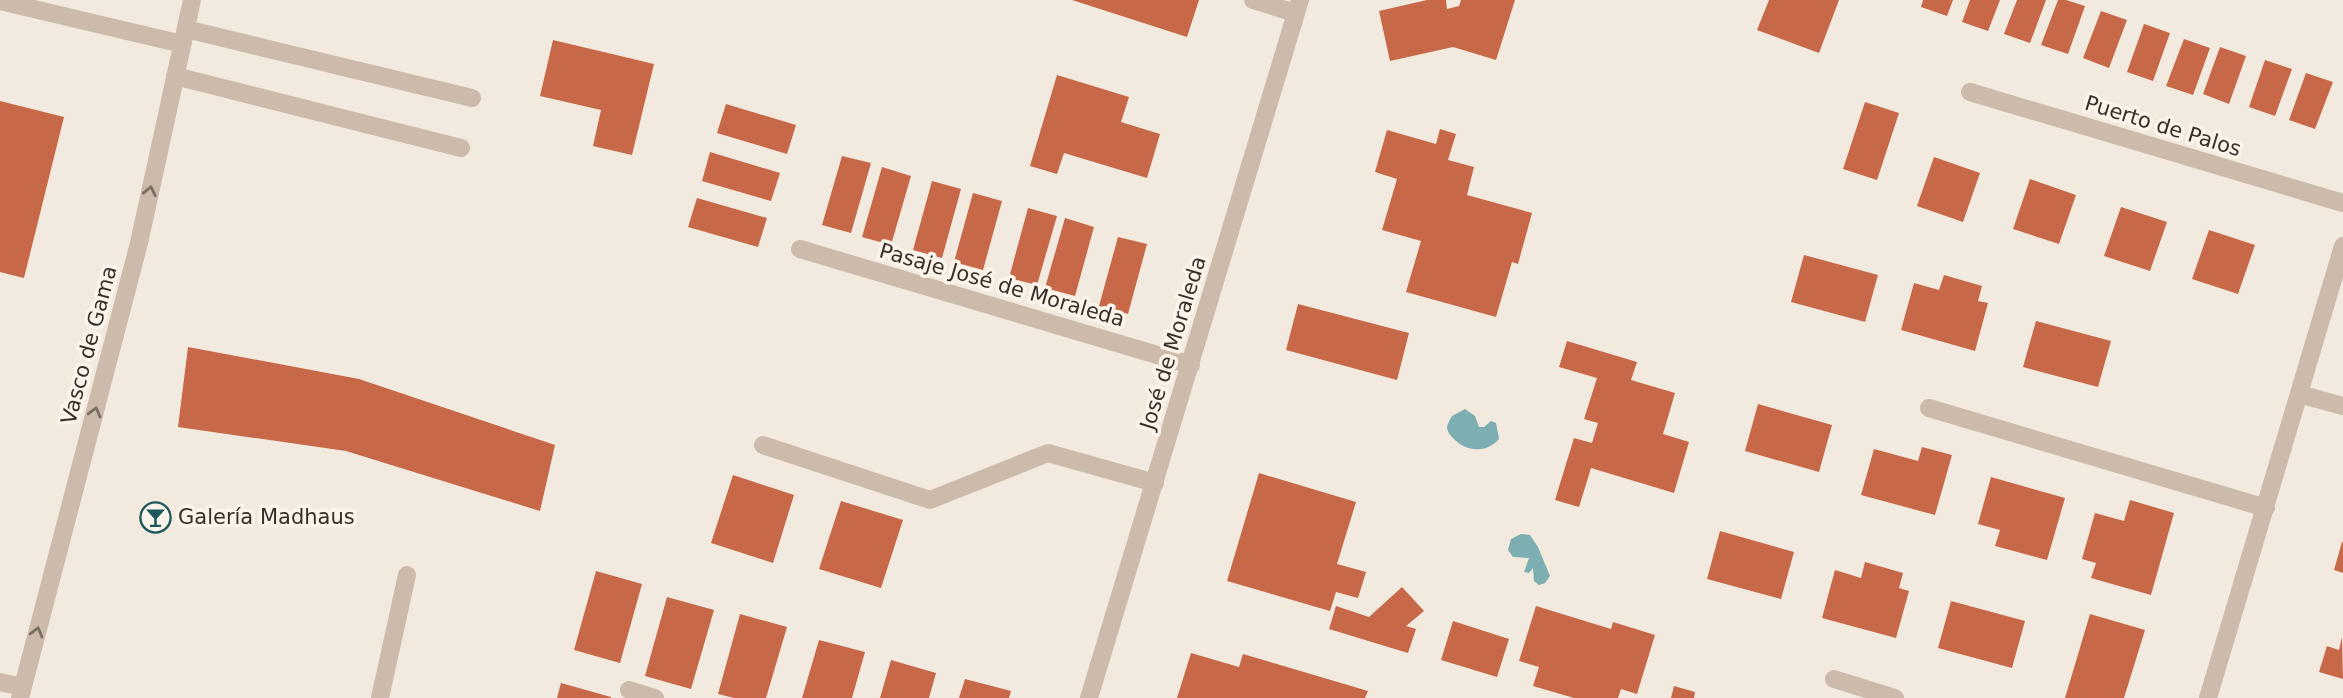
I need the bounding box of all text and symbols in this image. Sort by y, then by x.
street label: Puerto de Palos [2082,91,2244,161]
one-way arrow [142,185,157,197]
street label: Pasaje José de Moraleda [877,238,1127,332]
street label: José de Moraleda [1135,253,1211,434]
street label: Vasco de Gama [56,263,122,427]
one-way arrow [87,406,101,418]
bar icon: Galería Madhaus [138,500,172,534]
place label: Galería Madhaus [178,505,355,529]
one-way arrow [29,626,43,638]

